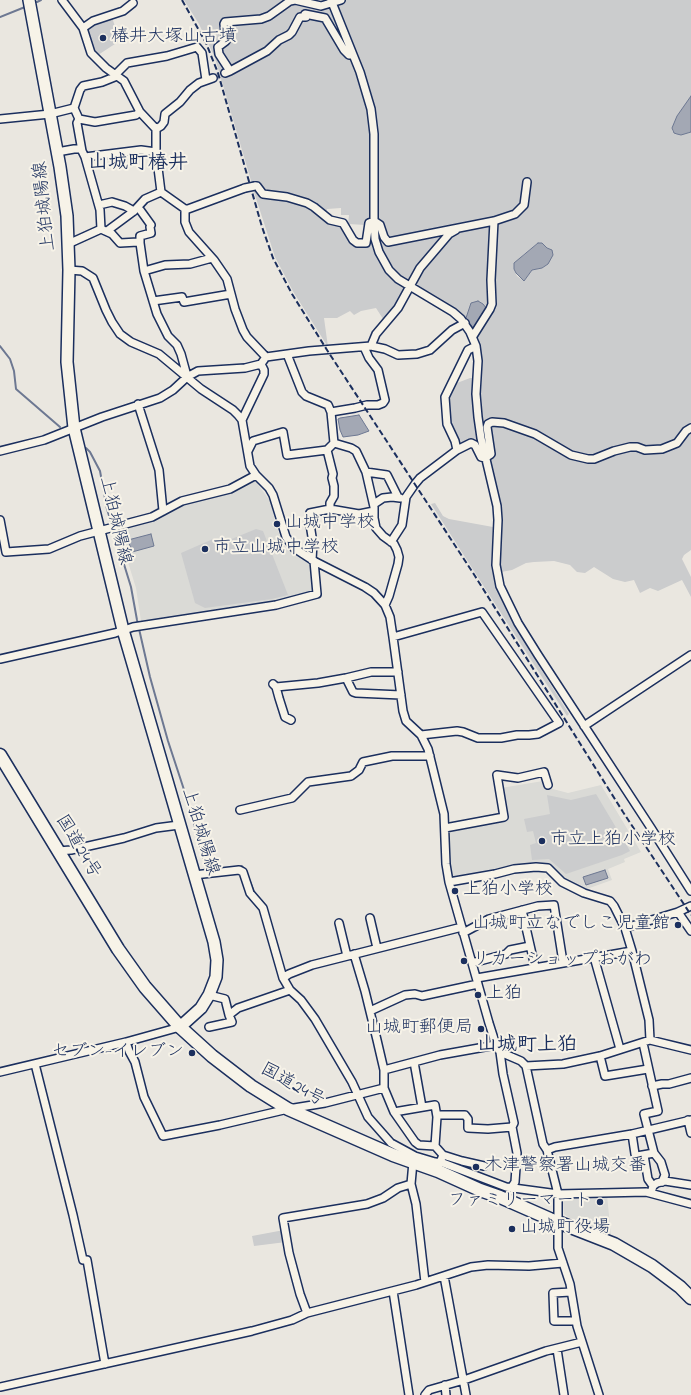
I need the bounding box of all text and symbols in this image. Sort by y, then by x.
place label: 椿井大塚山古墳 [111,27,237,49]
marker: 椿井大塚山古墳 [98,33,108,43]
district label: 山城町椿井 [88,153,188,177]
street label: 上狛城陽線 [31,160,61,252]
street label: 上狛城陽線 [93,475,135,567]
place label: 山城中学校 [285,513,375,535]
marker: 山城中学校 [272,519,282,529]
place label: 市立山城中学校 [213,538,339,560]
marker: 市立山城中学校 [200,544,210,554]
street label: 上狛城陽線 [176,786,222,878]
street label: 国道24号 [50,811,104,883]
place label: 市立上狛小学校 [550,830,676,852]
marker: 市立上狛小学校 [537,836,547,846]
place label: 上狛小学校 [463,880,553,902]
marker: 上狛小学校 [450,886,460,896]
place label: 山城町立なでしこ児童館 [472,914,670,936]
marker: 山城町立なでしこ児童館 [673,920,683,930]
place label: リカーショップおがわ [472,950,652,972]
marker: リカーショップおがわ [459,956,469,966]
place label: 上狛 [486,984,522,1006]
marker: 上狛 [473,990,483,1000]
place label: 山城町郵便局 [365,1018,473,1040]
marker: 山城町郵便局 [476,1024,486,1034]
district label: 山城町上狛 [477,1035,577,1059]
place label: セブン-イレブン [51,1042,184,1064]
marker: セブン-イレブン [187,1048,197,1058]
street label: 国道24号 [256,1059,328,1113]
place label: 木津警察署山城交番 [484,1156,646,1178]
marker: 木津警察署山城交番 [471,1162,481,1172]
place label: ファミリーマート [448,1191,592,1213]
marker: ファミリーマート [595,1197,605,1207]
place label: 山城町役場 [520,1218,610,1240]
marker: 山城町役場 [507,1224,517,1234]

